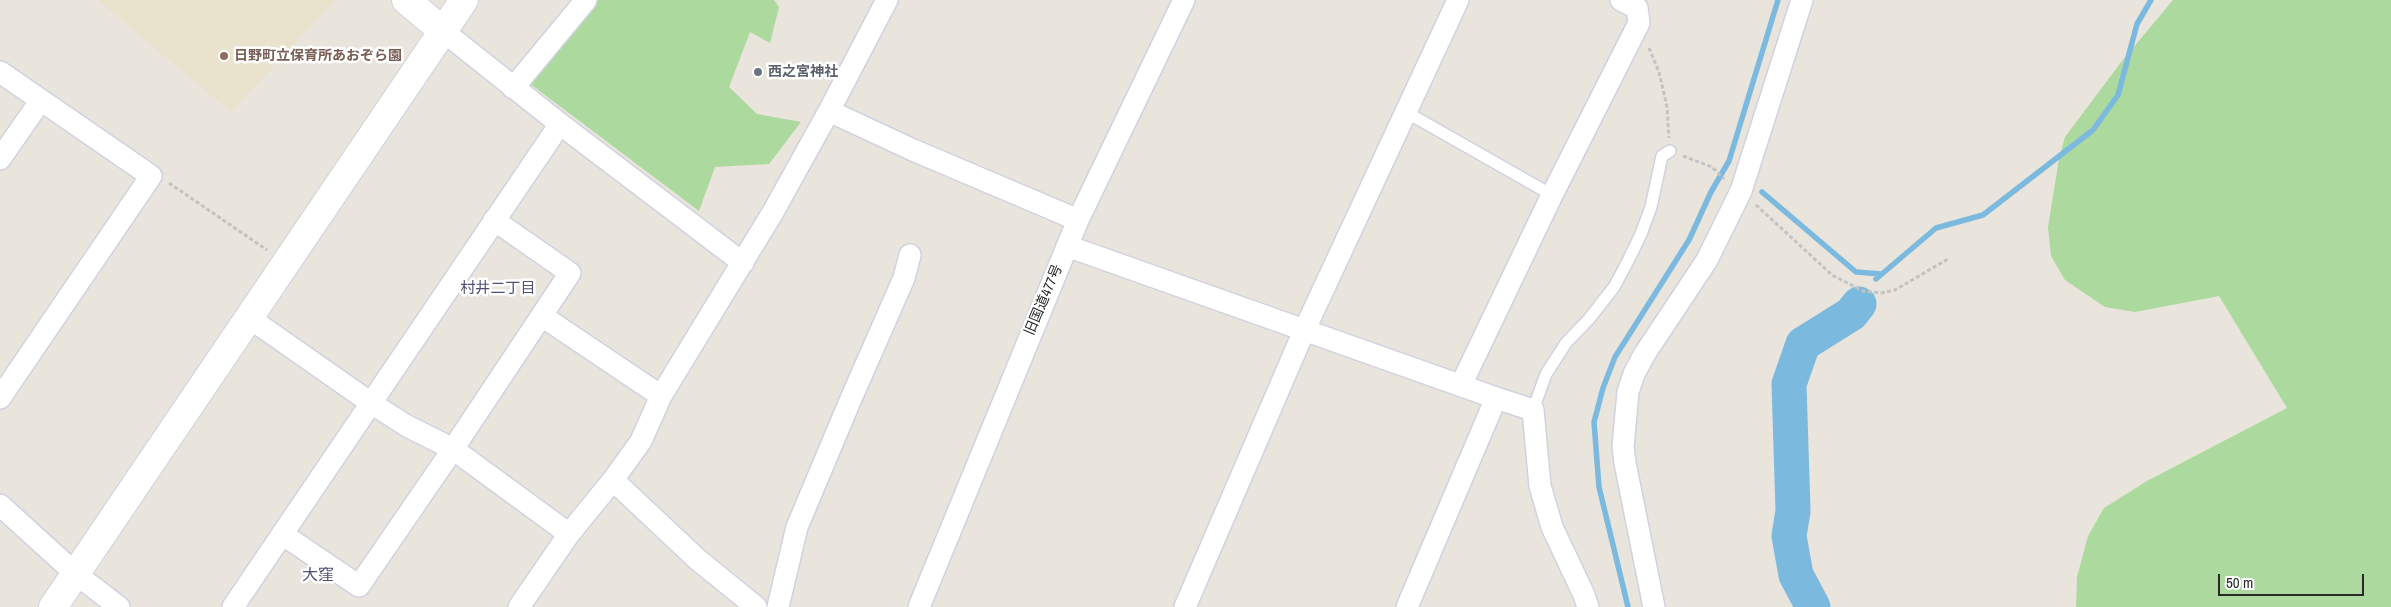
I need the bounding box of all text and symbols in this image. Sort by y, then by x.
place label: 日野町立保育所あおぞら園 [234,48,402,64]
marker: 日野町立保育所あおぞら園 [218,50,230,62]
place label: 西之宮神社 [768,64,838,80]
marker: 西之宮神社 [752,66,764,78]
street label: 旧国道477号 [1022,262,1066,338]
district label: 村井二丁目 [461,280,535,298]
scale bar [2221,564,2367,596]
district label: 大窪 [302,566,334,586]
text: 50 m [2226,572,2253,593]

